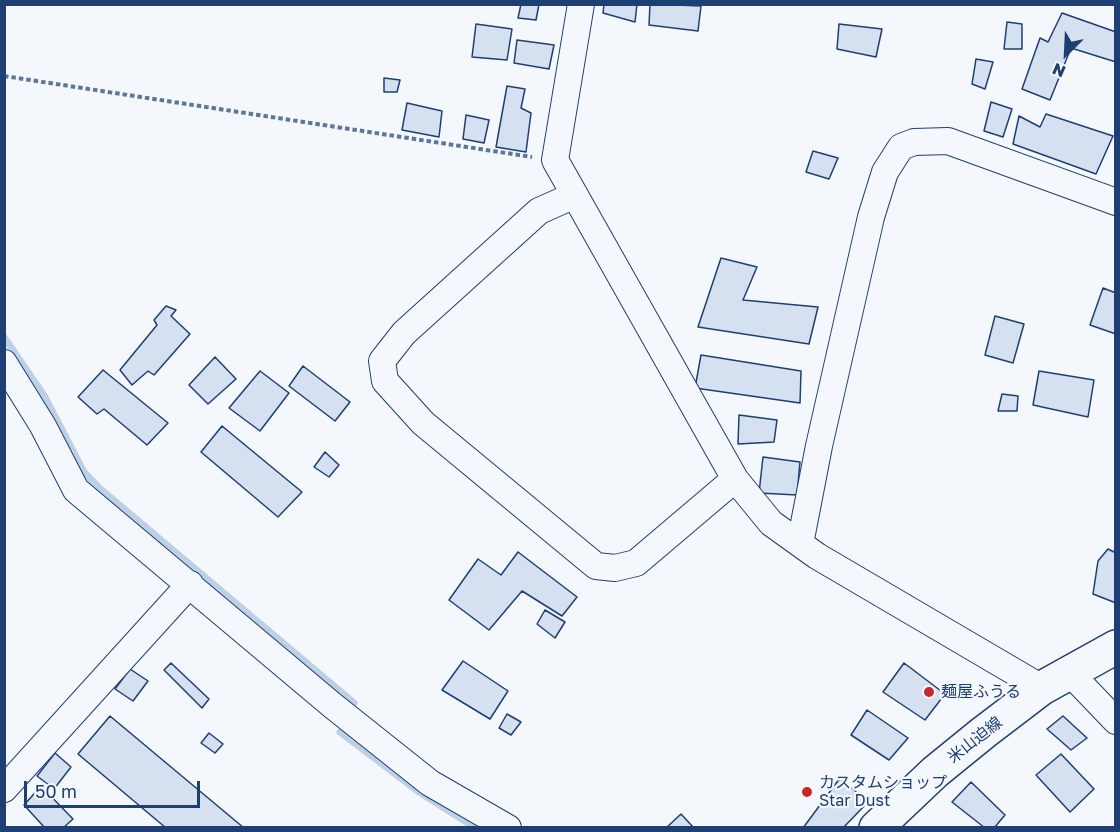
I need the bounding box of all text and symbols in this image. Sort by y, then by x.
north arrow [1036,24,1096,84]
text: N [1049,59,1068,82]
place label: 麺屋ふうる [941,682,1021,702]
marker: 麺屋ふうる [922,685,936,699]
street label: 米山迫線 [944,713,1006,767]
scale bar [27,769,202,807]
place label: カスタムショップ Star Dust [819,773,947,811]
text: 50 m [35,780,77,802]
marker: カスタムショップ Star Dust [800,785,814,799]

